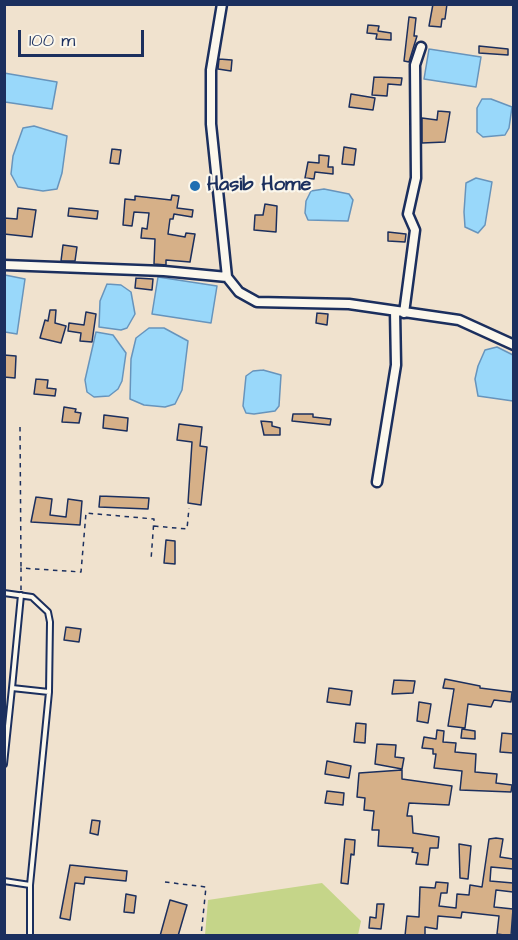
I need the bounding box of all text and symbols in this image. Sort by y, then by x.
scale bar [21,18,147,56]
text: 100 m [29,28,75,53]
place label: Hasib Home [207,174,311,198]
marker: Hasib Home [188,179,202,193]

